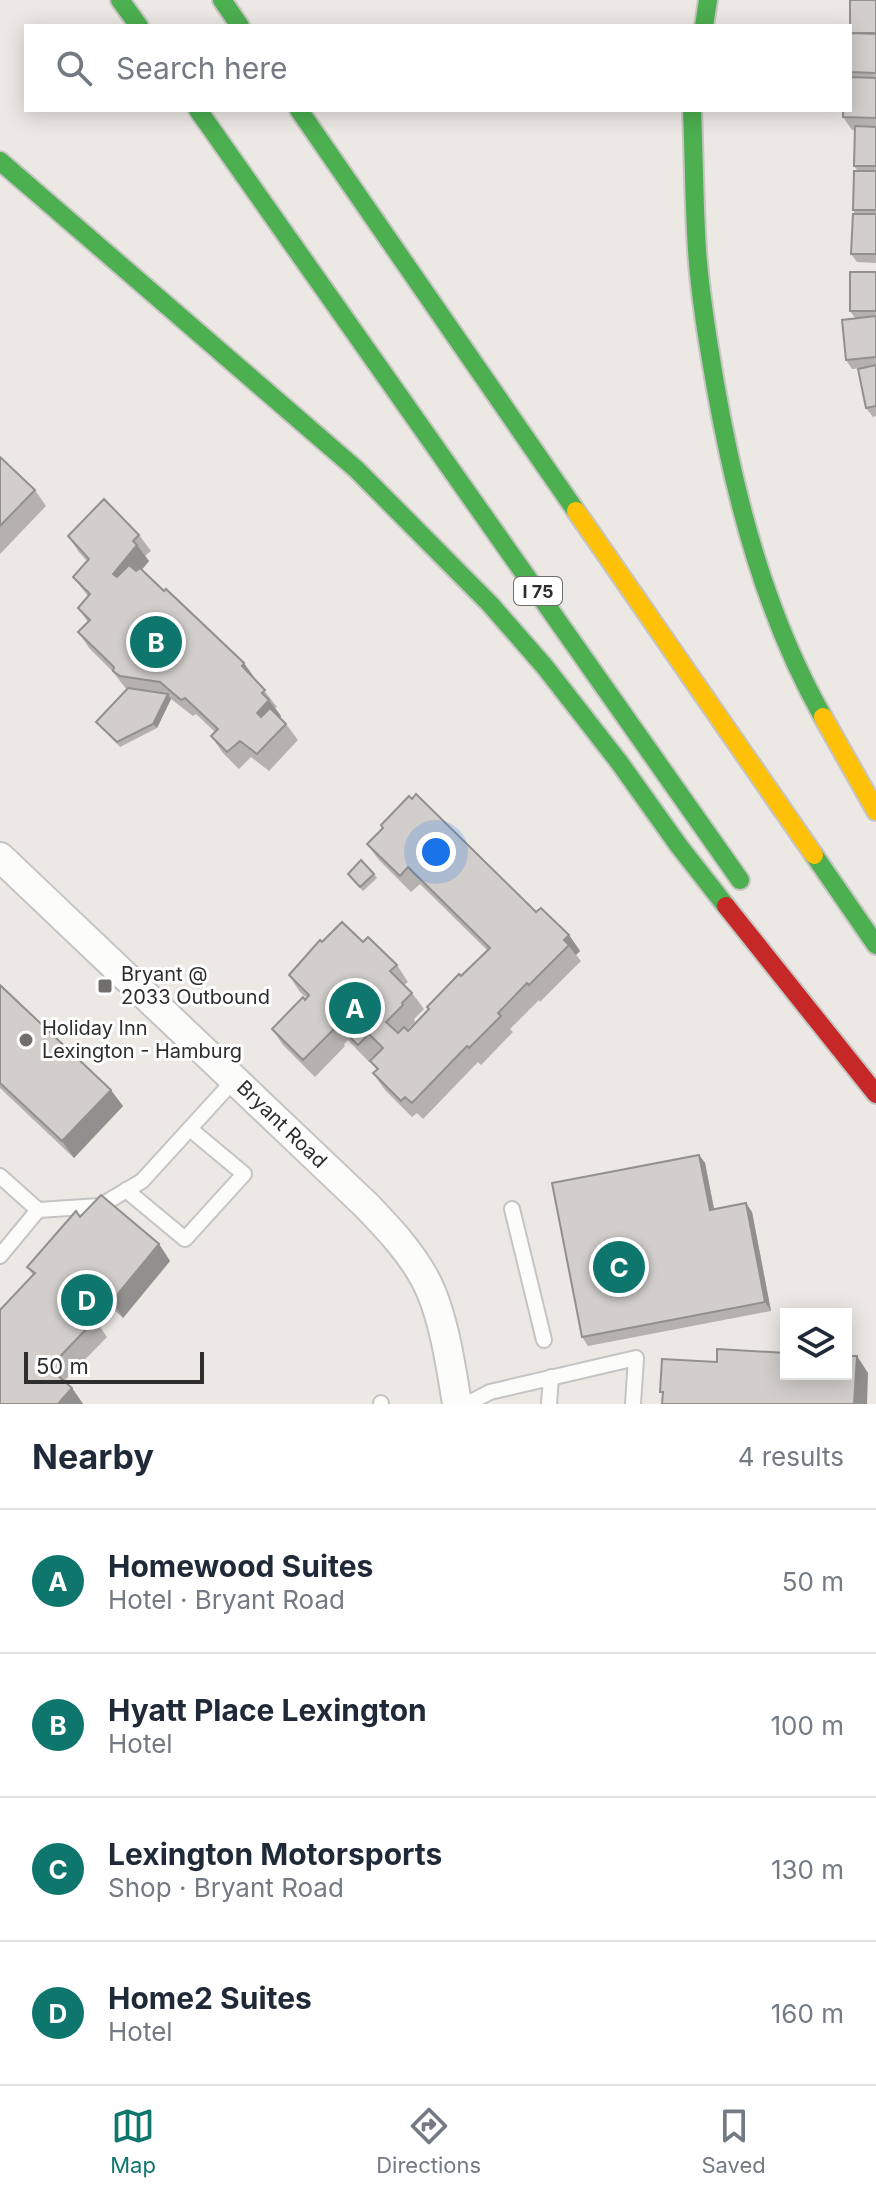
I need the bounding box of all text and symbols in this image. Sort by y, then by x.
search box [24,24,852,112]
icon: search [52,46,96,90]
text: Search here [116,50,288,86]
road number: I 75 [514,577,562,605]
pin: B [130,612,182,672]
your location [416,832,456,872]
place label: Bryant @ 2033 Outbound [121,962,270,1009]
marker: Bryant @ 2033 Outbound [96,977,114,995]
pin: A [329,978,381,1038]
place label: Holiday Inn Lexington - Hamburg [42,1016,242,1063]
marker: Holiday Inn Lexington - Hamburg [17,1031,35,1049]
street label: Bryant Road [232,1075,332,1173]
pin: C [593,1237,645,1297]
pin: D [61,1270,113,1330]
map controls [780,1308,852,1380]
button: layers [780,1308,852,1380]
scale bar [24,1348,204,1384]
text: 50 m [36,1353,89,1379]
text: Nearby [32,1436,154,1477]
text: 4 results [738,1441,844,1472]
text: Homewood Suites [108,1548,373,1584]
text: A [48,1566,68,1597]
text: 50 m [782,1566,844,1597]
text: Hotel · Bryant Road [108,1584,345,1615]
text: Hyatt Place Lexington [108,1692,427,1728]
text: B [49,1710,67,1741]
text: 100 m [771,1710,844,1741]
text: Hotel [108,1728,173,1759]
text: Lexington Motorsports [108,1836,442,1872]
text: C [48,1854,68,1885]
text: 130 m [771,1854,844,1885]
text: Shop · Bryant Road [108,1872,344,1903]
text: Home2 Suites [108,1980,312,2016]
text: D [49,1998,67,2029]
text: 160 m [771,1998,844,2029]
text: Hotel [108,2016,173,2047]
tab: Map [110,2104,156,2178]
tab: Directions [376,2104,481,2178]
tab: Saved [701,2104,766,2178]

